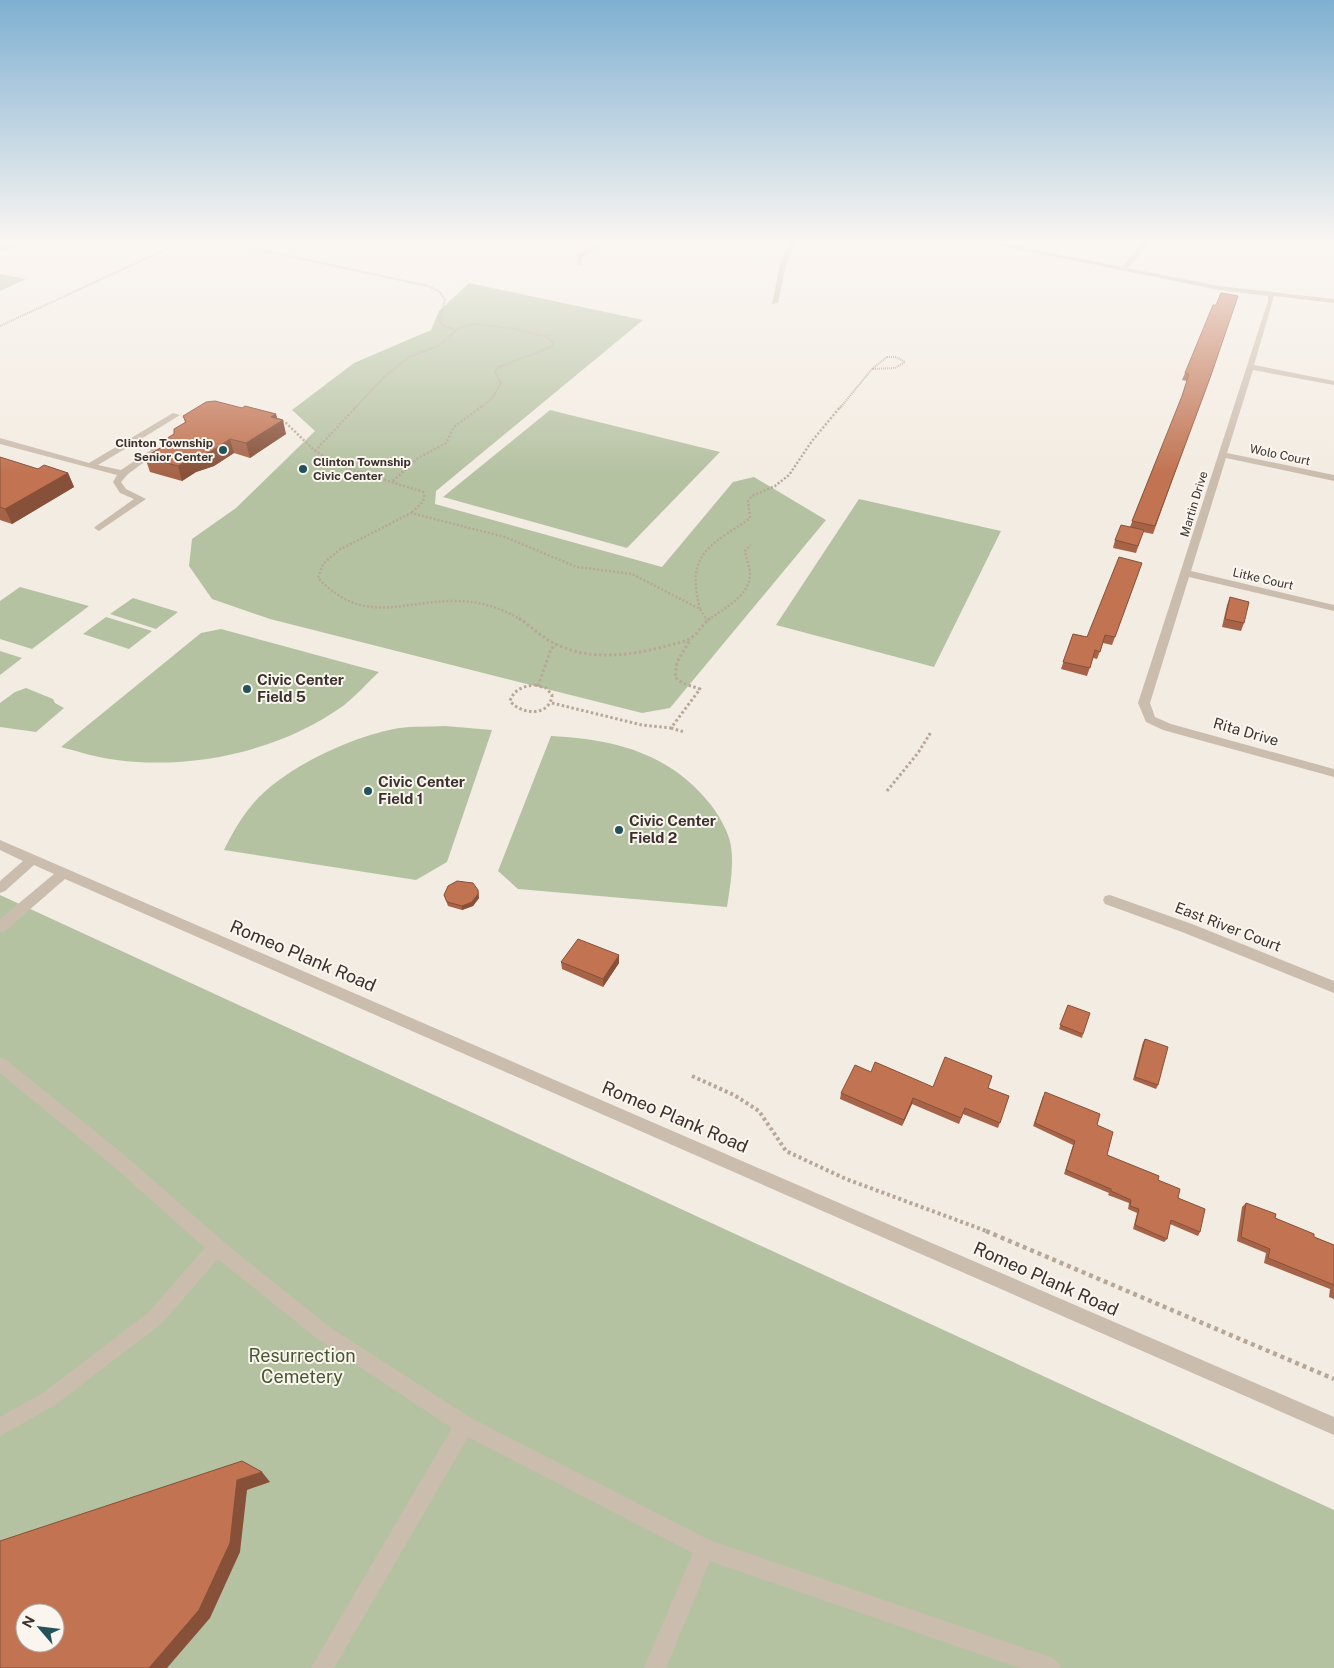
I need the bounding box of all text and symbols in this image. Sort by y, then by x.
place label: Clinton Township Senior Center [115,436,213,464]
street label: Wolo Court [1248,442,1312,468]
marker: Clinton Township Senior Center [217,444,229,456]
place label: Clinton Township Civic Center [313,455,411,483]
marker: Clinton Township Civic Center [297,463,309,475]
street label: Martin Drive [1177,469,1211,539]
street label: Litke Court [1231,565,1295,593]
place label: Civic Center Field 5 [257,671,344,705]
marker: Civic Center Field 5 [241,683,253,695]
street label: Rita Drive [1211,714,1281,749]
place label: Civic Center Field 1 [378,773,465,807]
marker: Civic Center Field 1 [362,785,374,797]
place label: Civic Center Field 2 [629,812,716,846]
marker: Civic Center Field 2 [613,824,625,836]
street label: East River Court [1173,898,1284,955]
street label: Romeo Plank Road [227,915,379,996]
street label: Romeo Plank Road [599,1076,751,1157]
street label: Romeo Plank Road [970,1237,1122,1320]
park label: Resurrection Cemetery [248,1345,356,1387]
north arrow [15,1603,65,1653]
text: N [19,1613,38,1630]

